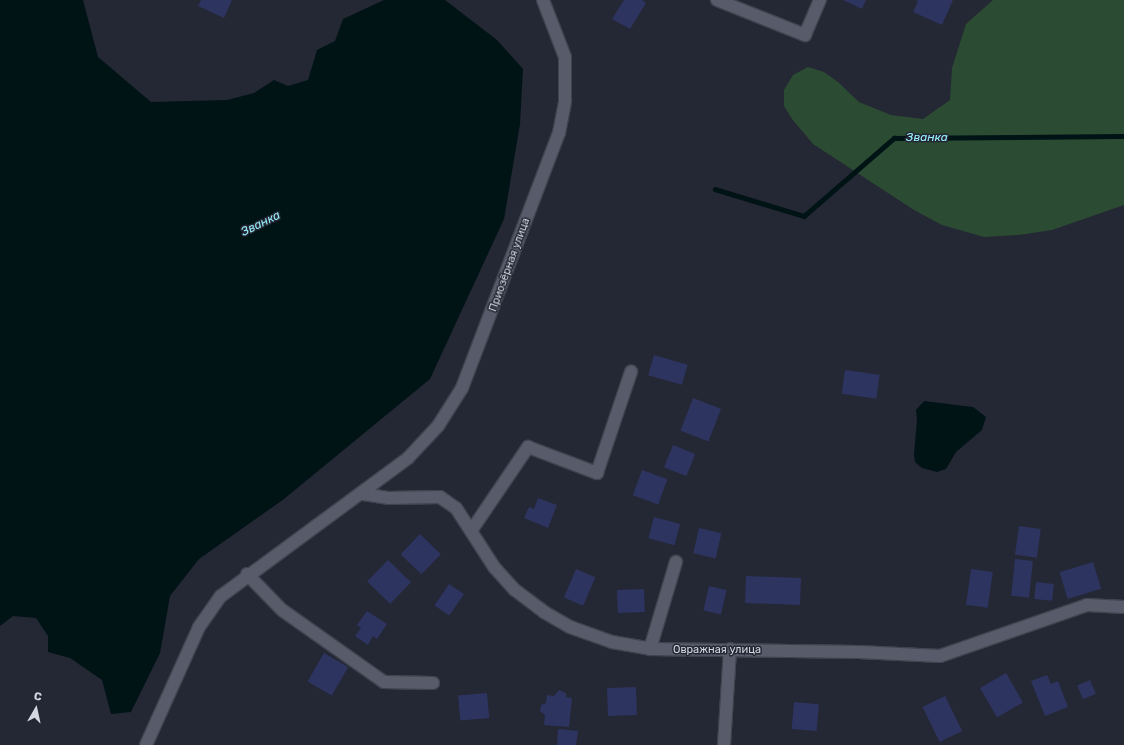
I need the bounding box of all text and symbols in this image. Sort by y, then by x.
water label: Званка [906,131,948,145]
water label: Званка [239,208,283,240]
street label: Приозёрная улица [487,216,533,314]
street label: Овражная улица [673,643,761,657]
north arrow [16,689,56,729]
text: С [33,690,43,704]

